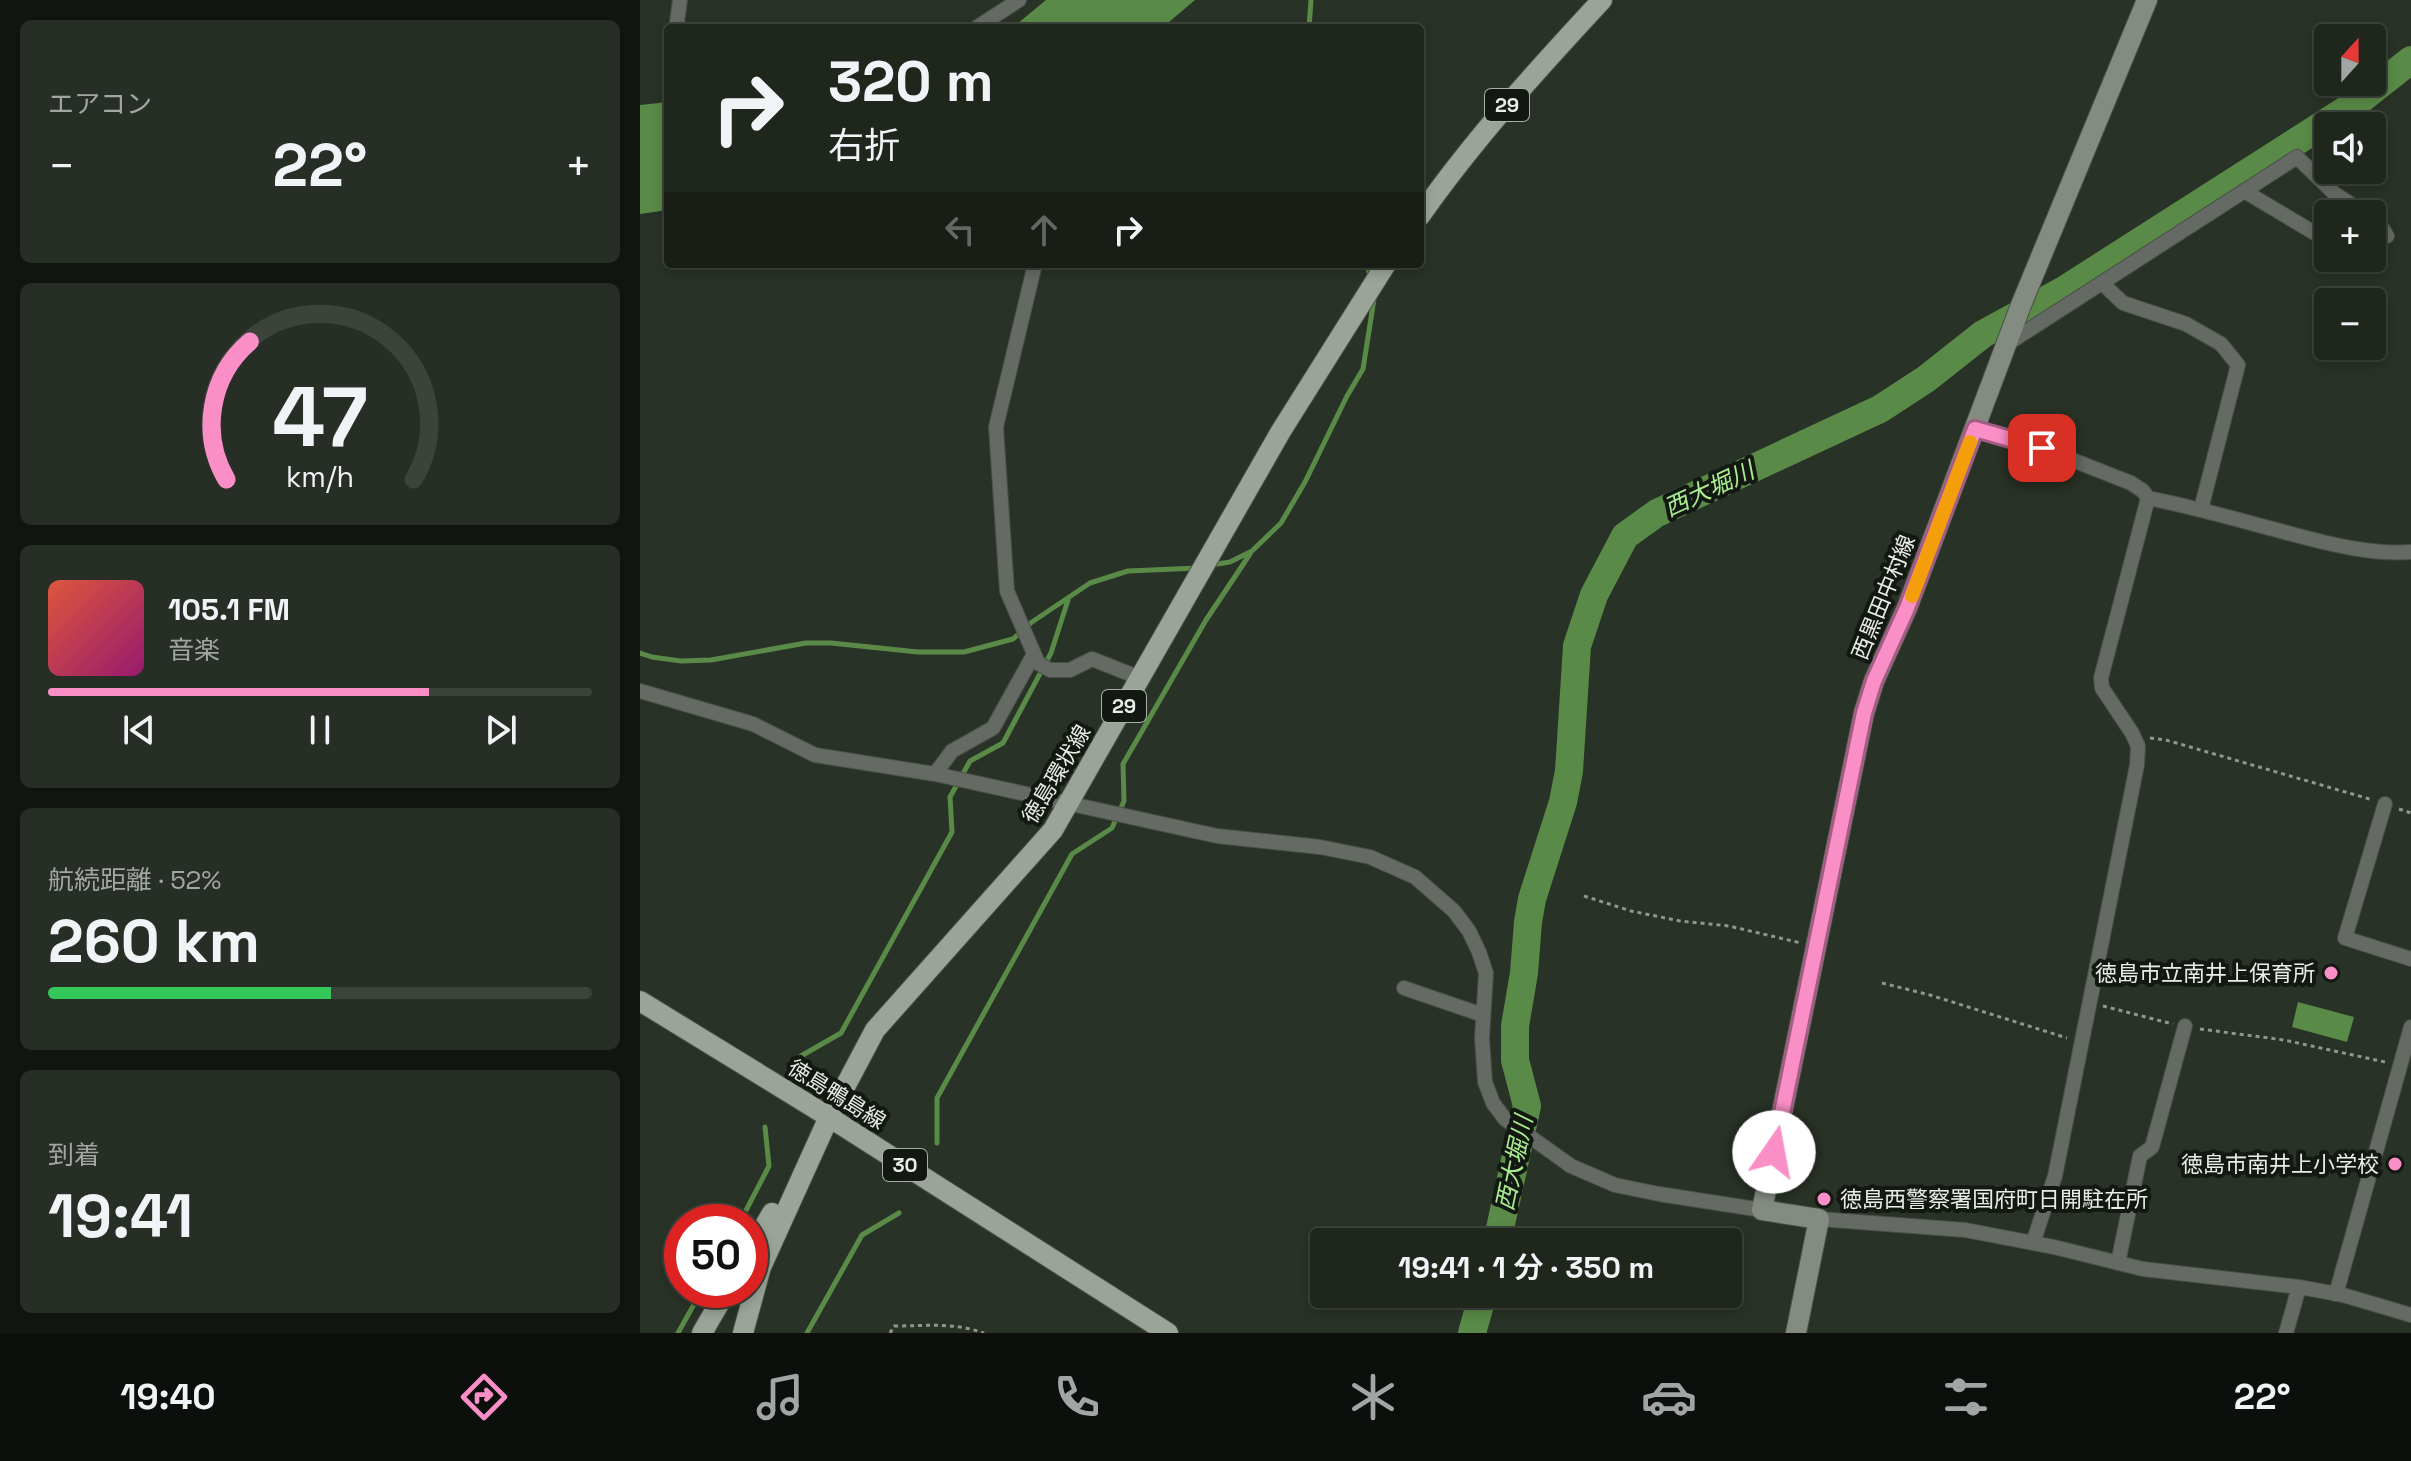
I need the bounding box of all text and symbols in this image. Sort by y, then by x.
north arrow [2314,24,2386,96]
map controls [2314,24,2386,360]
text: 320 m [828,46,994,117]
icon: right [696,56,800,160]
text: エアコン [48,87,152,121]
road number: 29 [1485,89,1529,121]
button: sound [2314,112,2386,184]
text: 右折 [828,123,900,169]
text: 22° [273,127,367,204]
text: − [48,138,75,194]
text: + [565,138,592,194]
button: + [2314,200,2386,272]
icon: left [938,208,982,252]
icon: ahead [1022,208,1066,252]
icon: right [1106,208,1150,252]
button: − [2314,288,2386,360]
text: 47 [272,363,368,469]
pin [2008,414,2076,482]
icon: arrive [2020,426,2064,470]
water label: 西大堀川 [1659,453,1762,523]
text: km/h [286,459,354,495]
street label: 西黒田中村線 [1845,531,1921,663]
text: 105.1 FM [168,590,290,629]
text: 音楽 [168,633,220,667]
road number: 29 [1102,690,1146,722]
icon: previous [117,708,161,752]
icon: pause [298,708,342,752]
icon: next [479,708,523,752]
street label: 徳島環状線 [1016,720,1096,828]
text: 航続距離 · 52% [48,863,221,897]
text: 260 km [48,903,260,980]
place label: 徳島市立南井上保育所 [2095,959,2315,987]
marker: 徳島市立南井上保育所 [2322,964,2340,982]
street label: 徳島鴨島線 [783,1053,891,1135]
water label: 西大堀川 [1489,1110,1540,1213]
position arrow [1732,1110,1816,1194]
text: 到着 [48,1138,100,1172]
road number: 30 [883,1149,927,1181]
place label: 徳島市南井上小学校 [2181,1150,2379,1178]
marker: 徳島市南井上小学校 [2386,1155,2404,1173]
text: 19:41 [48,1178,193,1255]
place label: 徳島西警察署国府町日開駐在所 [1840,1185,2148,1213]
marker: 徳島西警察署国府町日開駐在所 [1815,1190,1833,1208]
speed limit sign: 50 [664,1204,768,1308]
text: 19:41 · 1 分 · 350 m [1398,1248,1654,1287]
icon: directions [456,1369,512,1425]
icon: music [752,1369,808,1425]
icon: phone [1049,1369,1105,1425]
icon: climate [1345,1369,1401,1425]
icon: car [1641,1369,1697,1425]
icon: filters [1938,1369,1994,1425]
text: 19:40 [120,1374,216,1420]
text: 22° [2234,1374,2291,1420]

